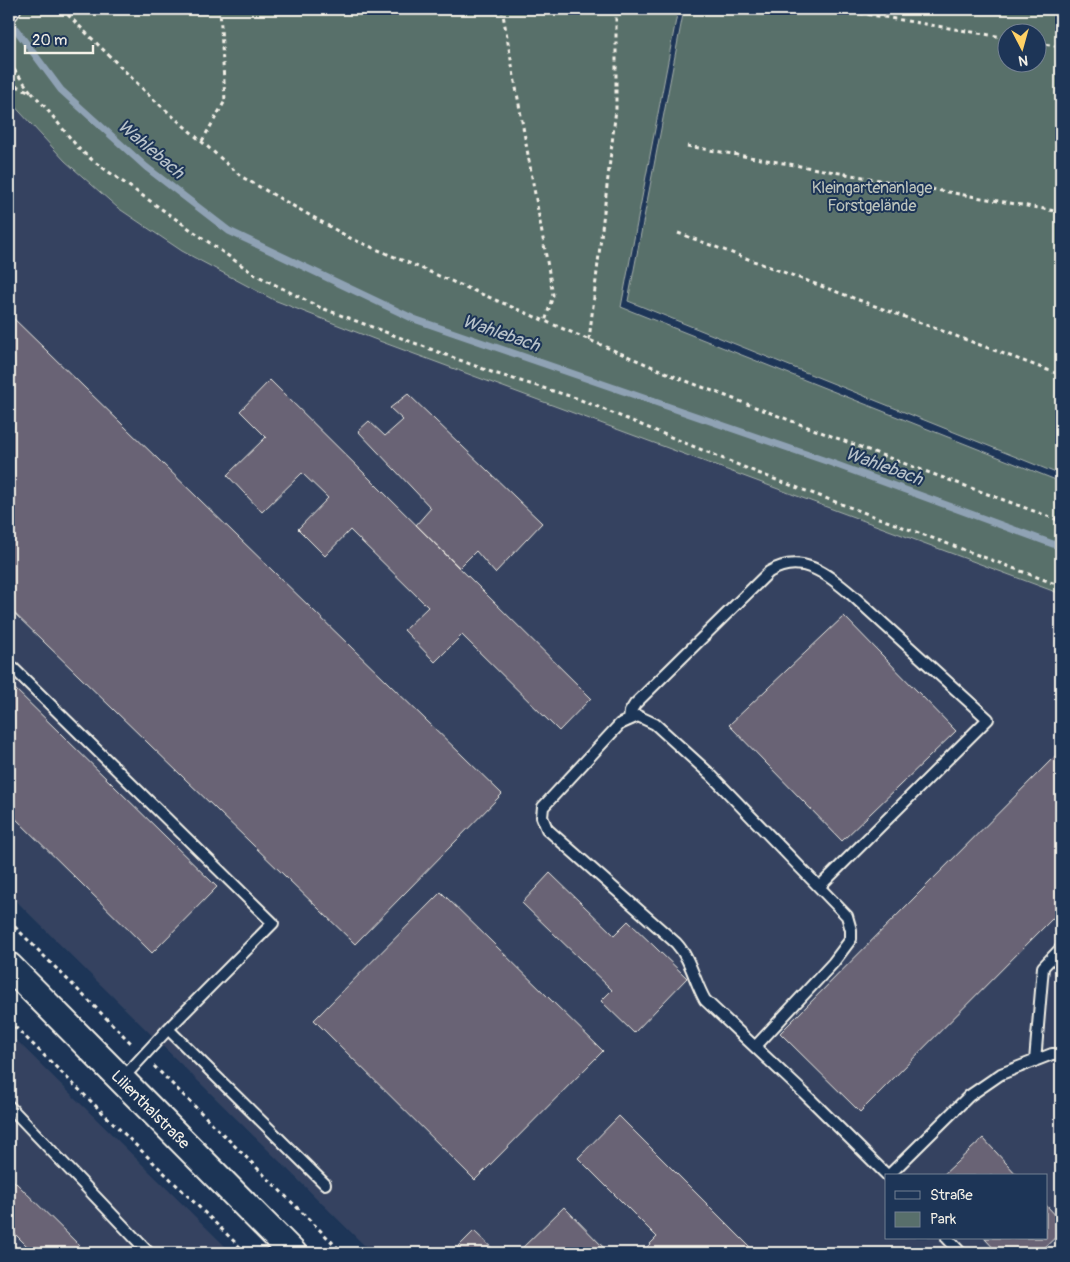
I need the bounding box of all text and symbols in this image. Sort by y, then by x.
scale bar [25,22,92,54]
north arrow [998,22,1048,72]
text: 20 m [32,31,67,50]
text: N [1018,51,1029,69]
water label: Wahlebach [113,115,190,185]
park label: Kleingartenanlage Forstgelände [812,178,932,216]
water label: Wahlebach [459,310,544,358]
water label: Wahlebach [842,442,927,492]
street label: Lilienthalstraße [107,1066,194,1153]
legend [885,1174,1048,1240]
text: Straße [930,1186,973,1205]
text: Park [930,1210,957,1229]

